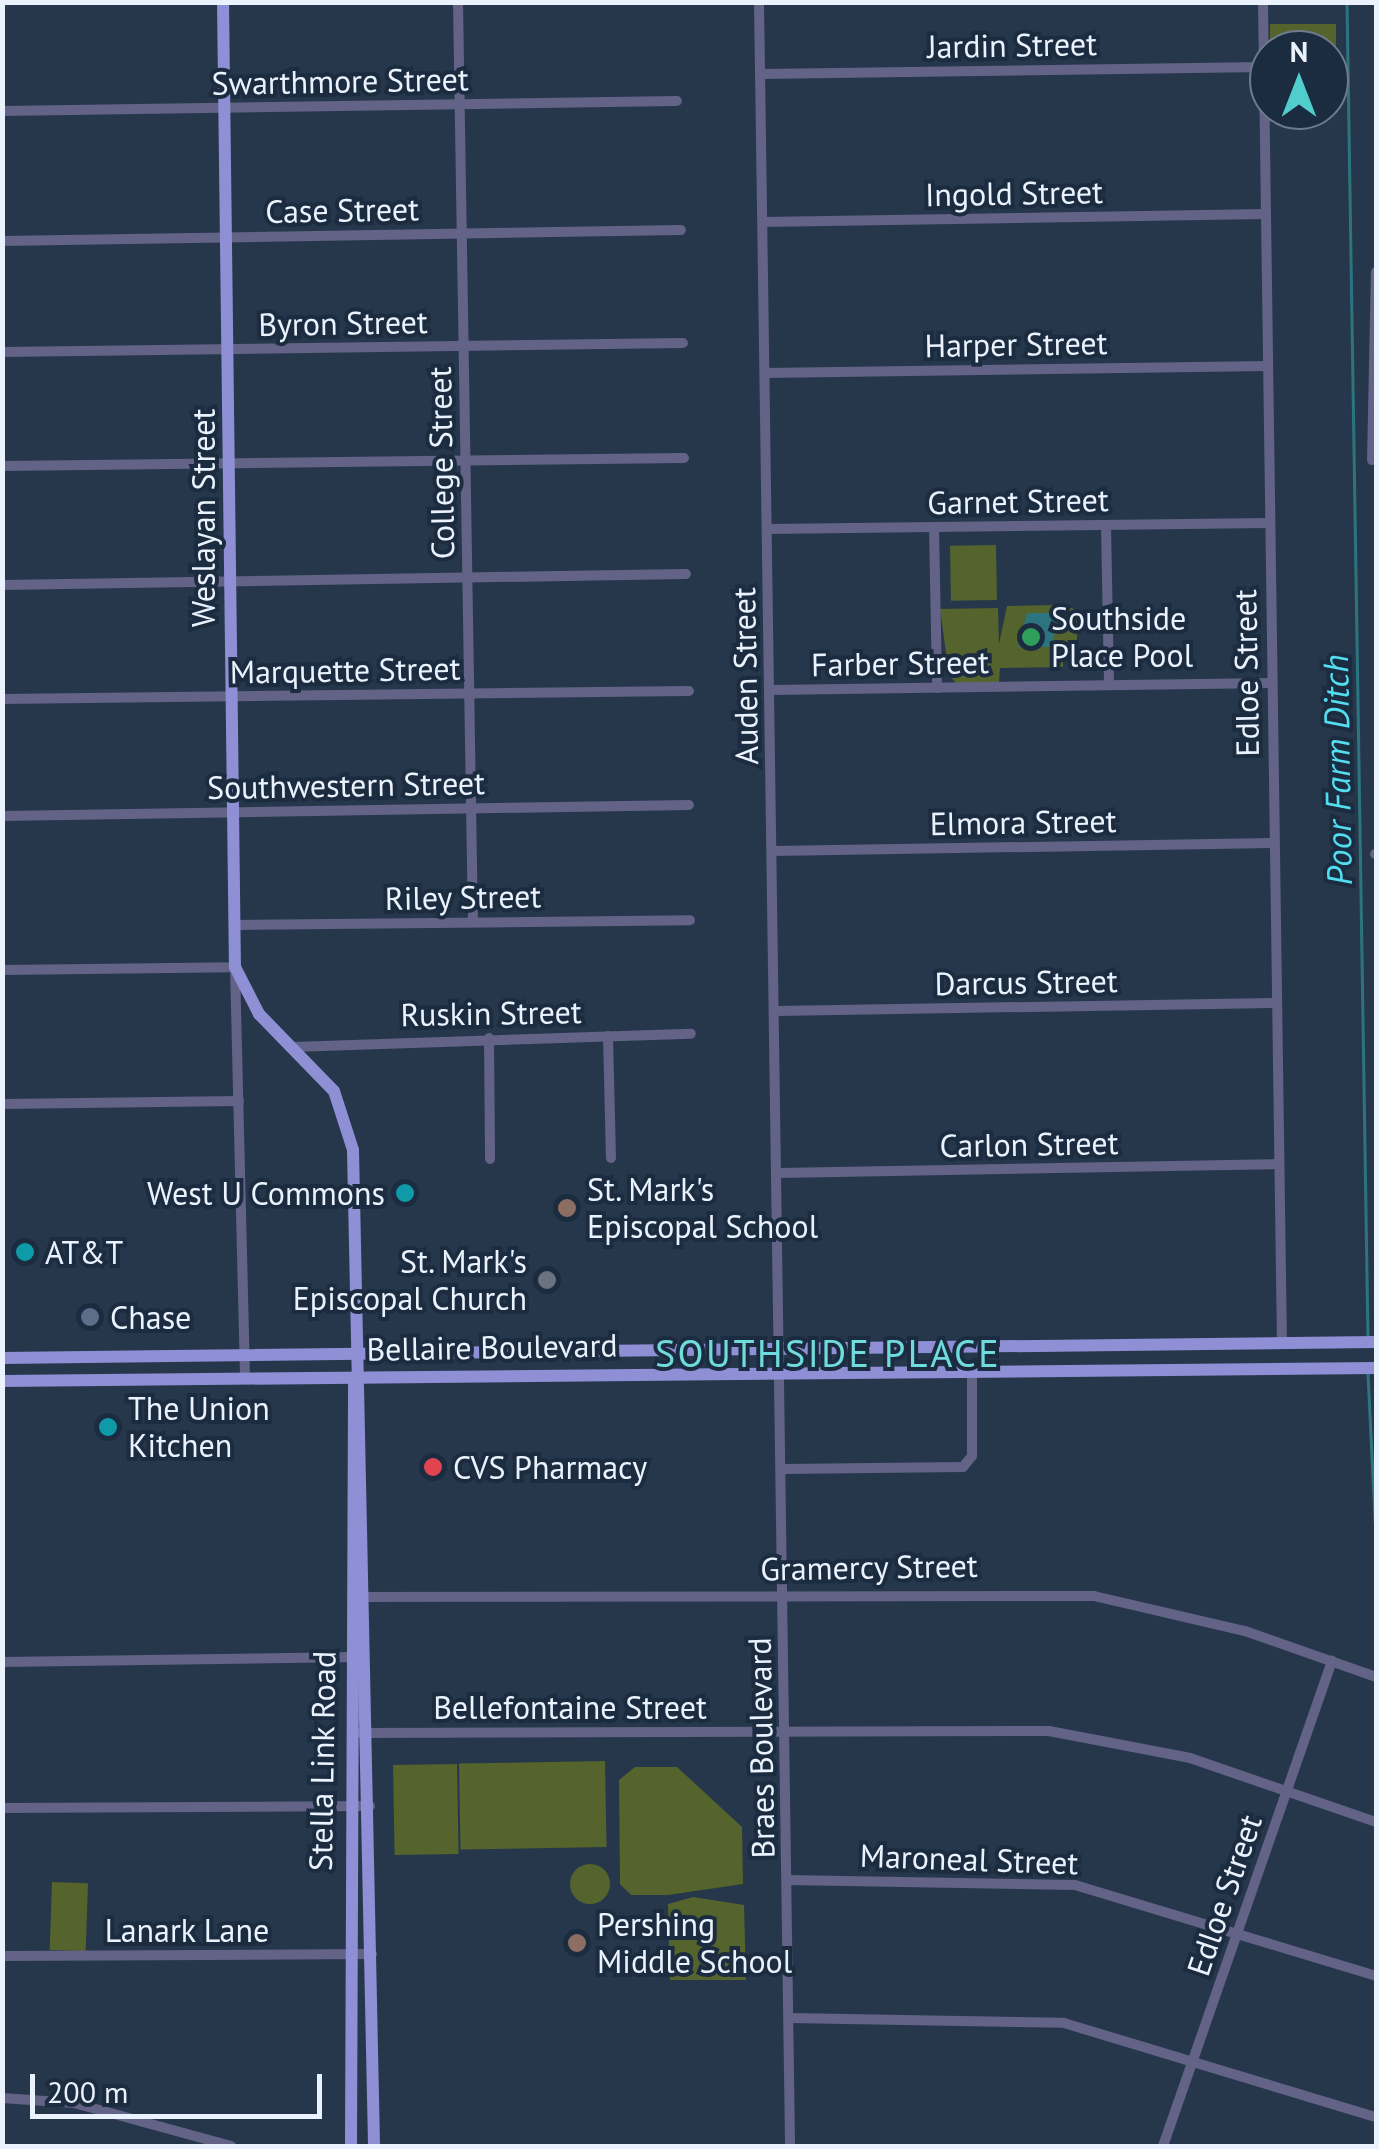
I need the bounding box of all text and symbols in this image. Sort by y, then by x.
street label: Jardin Street [927,24,1097,66]
north arrow [1249,30,1349,130]
text: N [1290,33,1308,70]
street label: Swarthmore Street [211,60,469,102]
street label: Ingold Street [925,172,1103,214]
street label: Case Street [265,189,419,231]
street label: Byron Street [258,302,428,344]
street label: Harper Street [924,323,1108,365]
street label: College Street [420,366,462,560]
street label: Weslayan Street [184,409,222,627]
street label: Garnet Street [927,480,1109,522]
street label: Auden Street [724,587,766,765]
street label: Edloe Street [1225,589,1267,757]
place label: Southside Place Pool [1051,600,1193,675]
marker: Southside Place Pool [1020,626,1042,648]
street label: Farber Street [811,642,989,684]
street label: Marquette Street [229,649,461,691]
water label: Poor Farm Ditch [1314,654,1360,886]
street label: Southwestern Street [207,763,485,807]
street label: Elmora Street [929,801,1117,843]
street label: Riley Street [384,876,542,918]
street label: Darcus Street [934,961,1118,1003]
street label: Ruskin Street [400,992,582,1034]
street label: Carlon Street [939,1123,1119,1165]
place label: St. Mark's Episcopal School [587,1171,818,1246]
place label: West U Commons [147,1174,385,1212]
marker: West U Commons [394,1182,416,1204]
marker: St. Mark's Episcopal School [556,1197,578,1219]
place label: AT&T [45,1233,123,1271]
marker: AT&T [14,1241,36,1263]
place label: St. Mark's Episcopal Church [293,1243,527,1318]
marker: St. Mark's Episcopal Church [536,1269,558,1291]
place label: Chase [110,1298,191,1336]
marker: Chase [79,1306,101,1328]
street label: Bellaire Boulevard [366,1326,618,1368]
district label: SOUTHSIDE PLACE [655,1330,1001,1376]
place label: The Union Kitchen [128,1390,270,1465]
marker: The Union Kitchen [97,1416,119,1438]
place label: CVS Pharmacy [453,1448,647,1486]
marker: CVS Pharmacy [422,1456,444,1478]
street label: Gramercy Street [759,1546,979,1588]
street label: Braes Boulevard [740,1637,782,1859]
street label: Stella Link Road [301,1650,343,1872]
street label: Bellefontaine Street [433,1688,707,1726]
street label: Edloe Street [1179,1810,1269,1980]
street label: Maroneal Street [859,1836,1079,1882]
place label: Pershing Middle School [597,1906,792,1981]
street label: Lanark Lane [104,1911,270,1949]
marker: Pershing Middle School [566,1932,588,1954]
scale bar [35,2054,328,2116]
text: 200 m [47,2072,128,2111]

